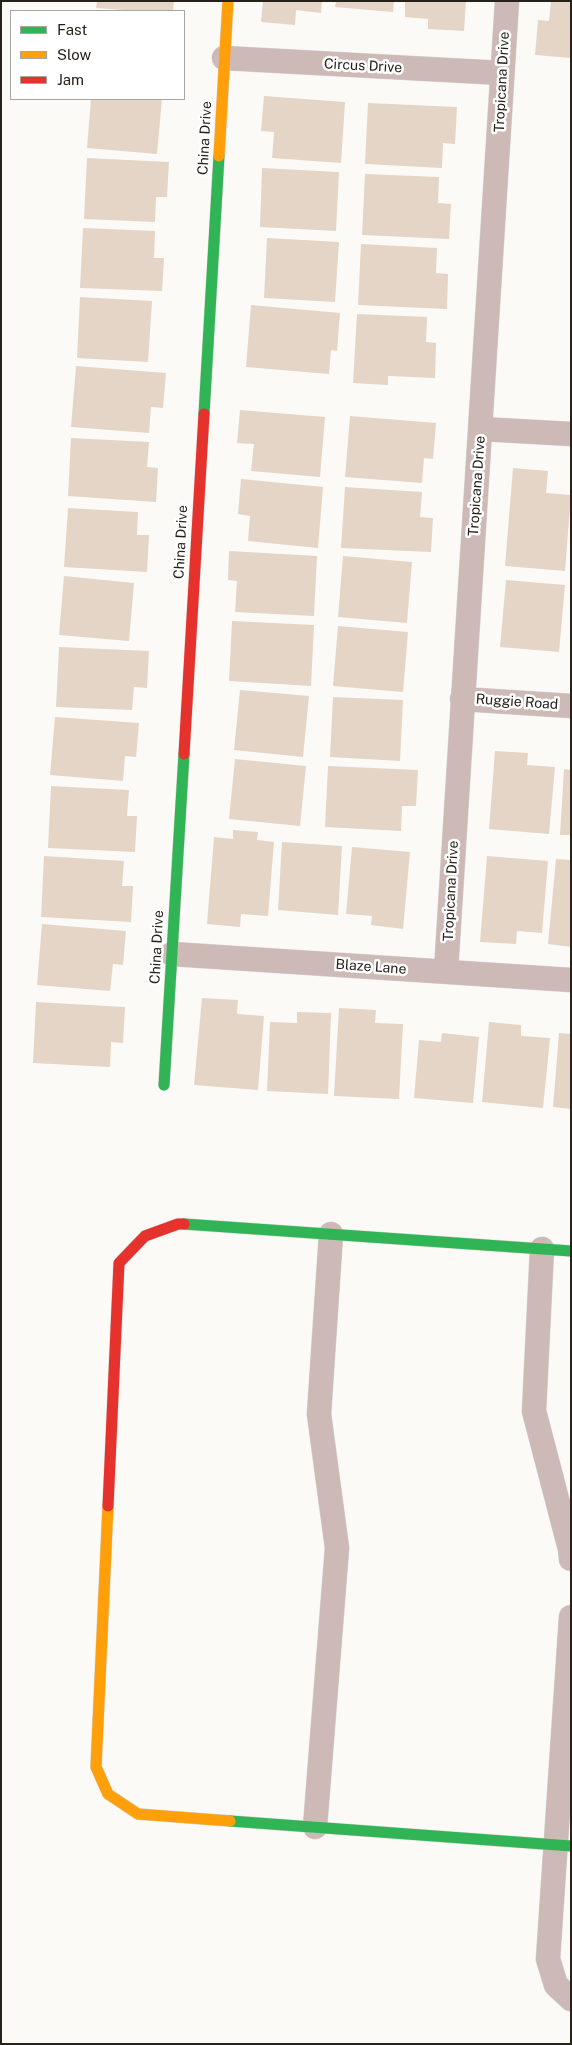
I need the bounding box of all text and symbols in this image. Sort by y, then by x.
legend [10,10,185,100]
text: Fast [57,21,87,38]
street label: Tropicana Drive [491,31,513,133]
text: Slow [57,46,91,63]
street label: Circus Drive [323,56,403,76]
text: Jam [57,71,84,88]
street label: China Drive [195,101,215,175]
street label: Tropicana Drive [465,435,489,537]
street label: China Drive [171,505,191,579]
street label: Ruggie Road [475,691,559,713]
street label: Tropicana Drive [440,840,462,942]
street label: China Drive [147,910,167,984]
street label: Blaze Lane [335,956,407,978]

